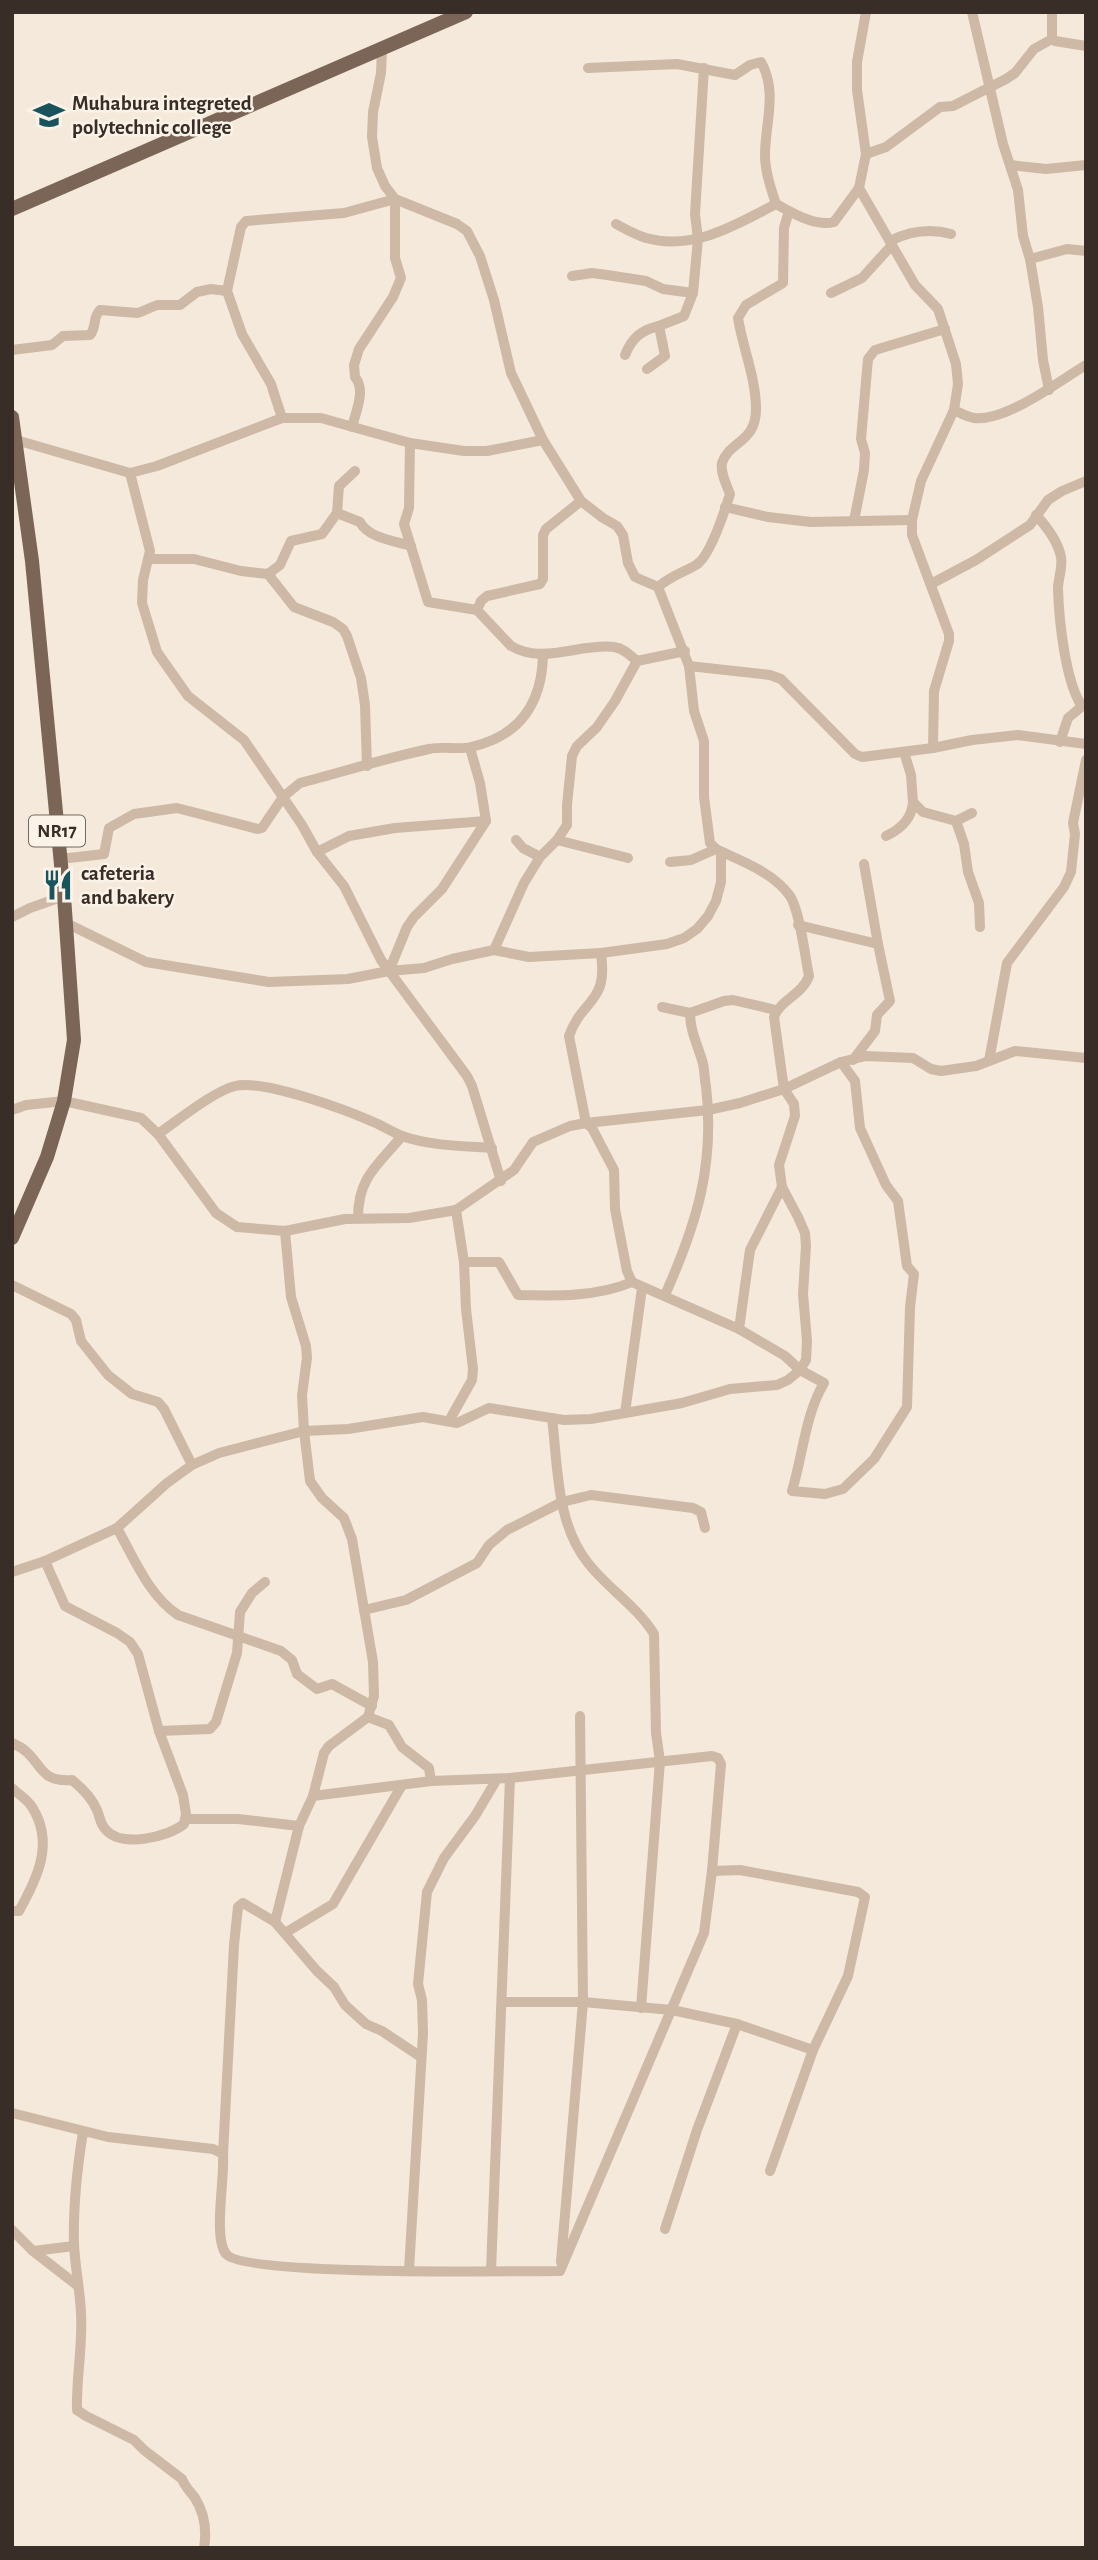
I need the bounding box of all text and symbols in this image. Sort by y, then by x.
place label: Muhabura integreted polytechnic college [72,93,252,138]
school or university icon: Muhabura integreted polytechnic college [32,98,66,132]
road number: NR17 [29,816,85,846]
place label: cafeteria and bakery [81,863,175,908]
restaurant icon: cafeteria and bakery [41,868,75,902]

